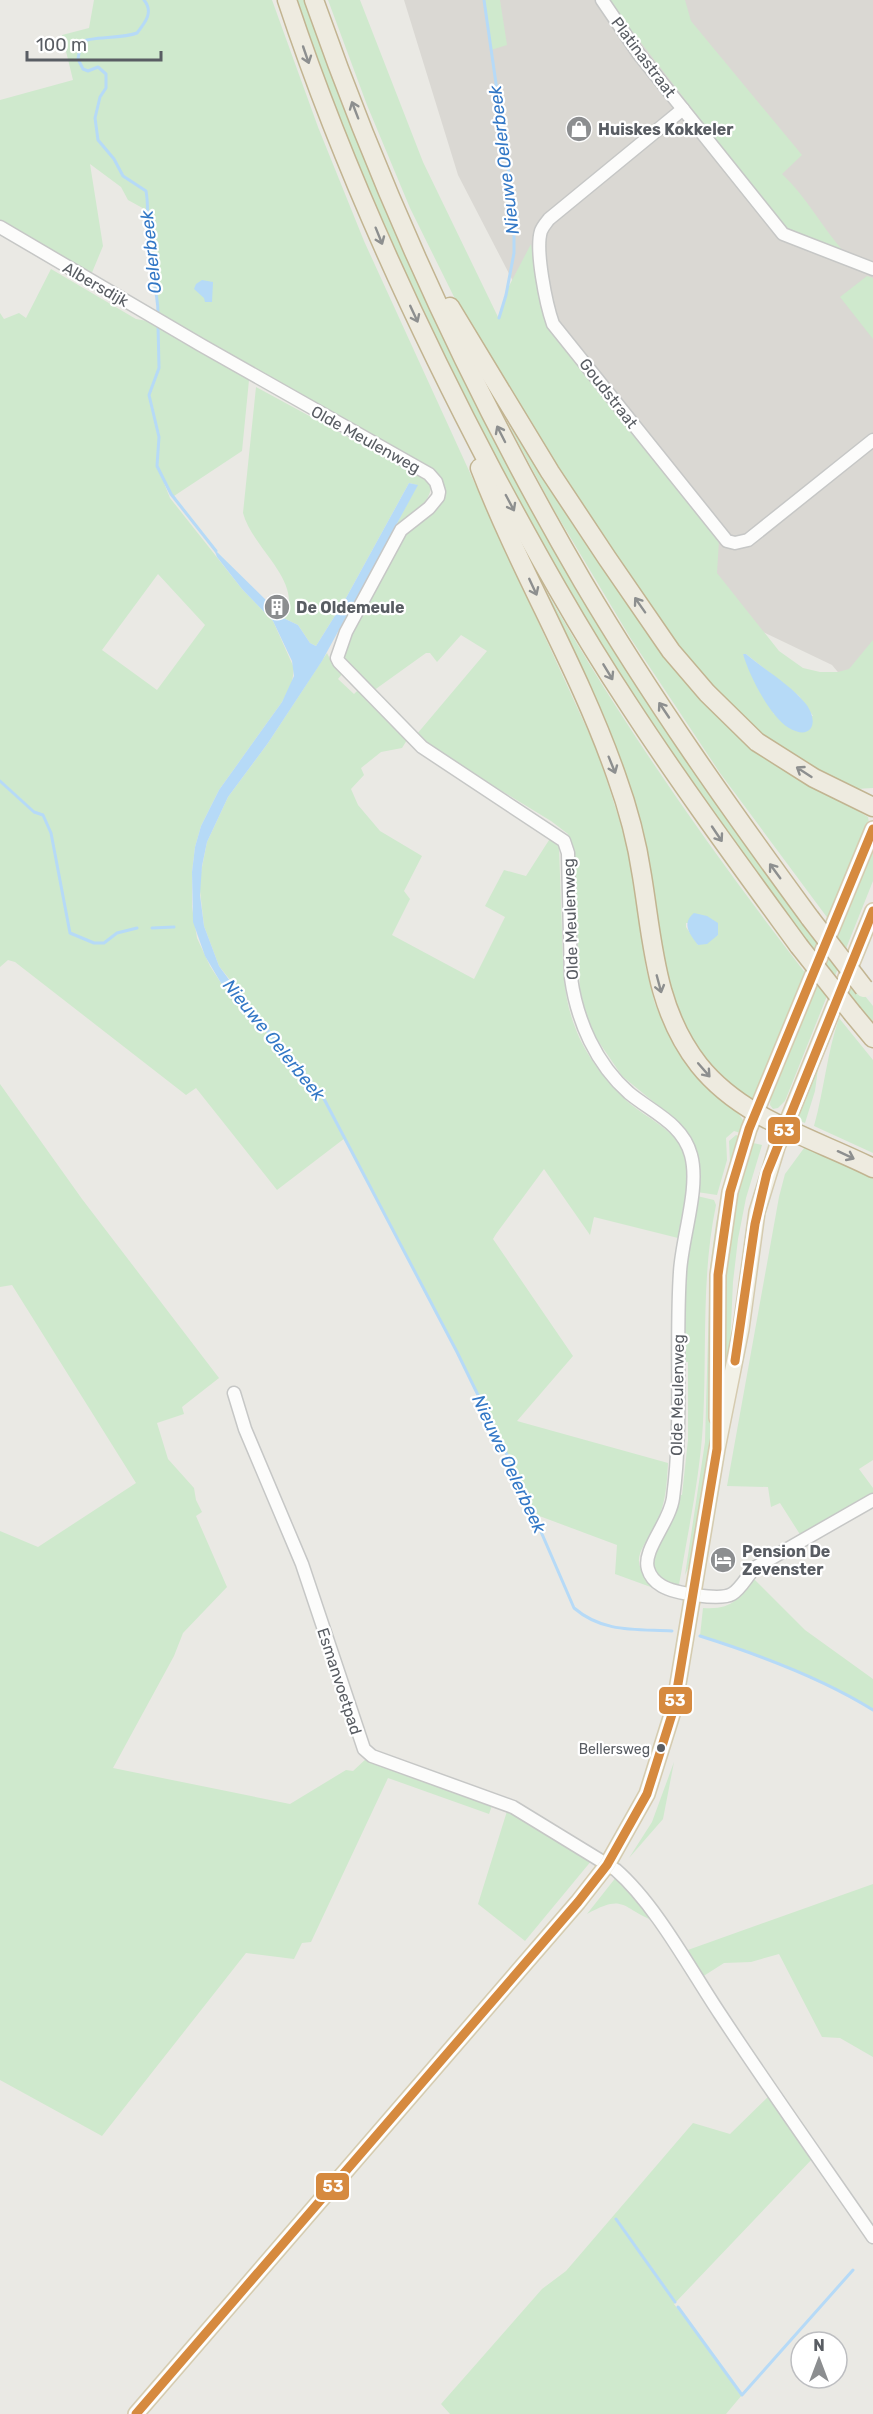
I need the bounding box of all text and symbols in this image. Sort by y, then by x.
street label: Platinastraat [607,13,680,101]
scale bar [27,24,160,62]
text: 100 m [36,34,87,56]
one-way arrow [301,46,312,64]
water label: Nieuwe Oelerbeek [484,83,524,236]
one-way arrow [349,101,360,120]
shop icon: Huiskes Kokkeler [564,114,594,144]
place label: Huiskes Kokkeler [598,120,734,139]
water label: Oelerbeek [136,209,166,295]
one-way arrow [374,226,385,245]
street label: Albersdijk [59,258,133,311]
one-way arrow [409,304,420,322]
street label: Goudstraat [575,355,642,432]
street label: Olde Meulenweg [308,402,424,477]
one-way arrow [495,425,506,443]
one-way arrow [504,494,516,511]
one-way arrow [527,577,539,595]
building icon: De Oldemeule [262,592,292,622]
one-way arrow [634,597,646,614]
place label: De Oldemeule [296,598,404,617]
one-way arrow [603,663,615,680]
one-way arrow [658,702,671,719]
one-way arrow [607,755,618,774]
one-way arrow [797,766,813,778]
one-way arrow [711,825,723,841]
street label: Olde Meulenweg [559,858,582,980]
one-way arrow [769,863,781,879]
one-way arrow [654,974,666,993]
water label: Nieuwe Oelerbeek [218,975,330,1106]
one-way arrow [697,1062,711,1077]
line badge: 53 [767,1116,801,1145]
text: 53 [774,1121,794,1140]
one-way arrow [837,1150,855,1161]
street label: Olde Meulenweg [667,1334,688,1456]
water label: Nieuwe Oelerbeek [467,1391,551,1537]
place label: Pension De Zevenster [742,1542,830,1579]
hotel icon: Pension De Zevenster [708,1545,738,1575]
street label: Esmanvoetpad [313,1625,366,1737]
line badge: 53 [658,1686,693,1715]
text: 53 [665,1691,685,1710]
place label: Bellersweg [579,1741,650,1758]
marker: Bellersweg [655,1742,667,1754]
line badge: 53 [315,2172,350,2201]
text: 53 [323,2177,343,2196]
north arrow [789,2330,849,2390]
text: N [813,2336,825,2355]

